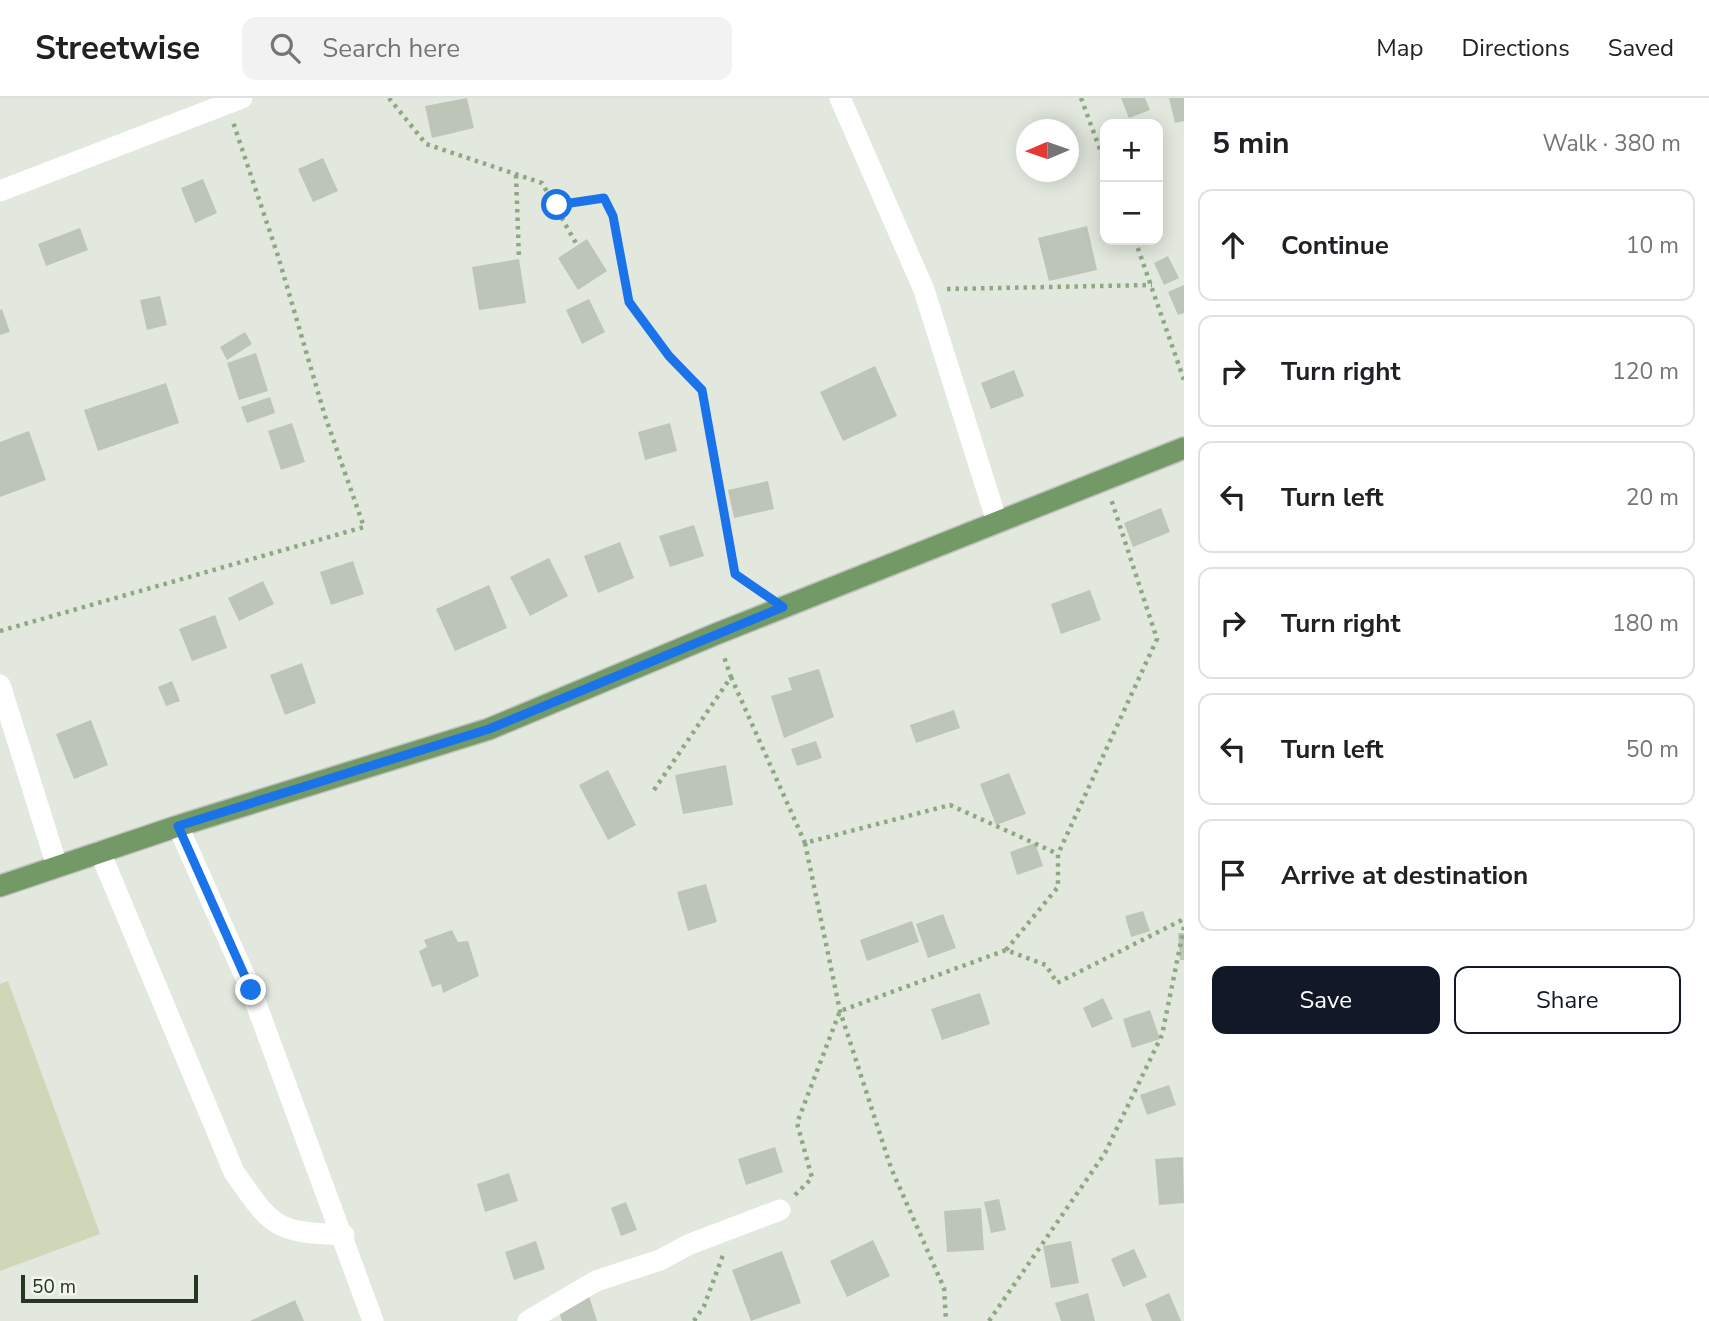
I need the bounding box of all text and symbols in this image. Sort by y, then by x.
search box [242,17,732,80]
text: Streetwise [35,26,200,71]
icon: search [266,29,304,67]
text: Search here [322,31,460,66]
text: Map [1376,32,1423,64]
text: Directions [1461,32,1570,64]
text: Saved [1608,32,1674,64]
north arrow [1016,119,1079,182]
map controls [1100,119,1163,245]
button: + [1100,119,1163,182]
text: 5 min [1212,123,1290,164]
text: Walk · 380 m [1542,128,1681,159]
button: − [1100,182,1163,245]
route start [541,189,572,220]
icon: ahead [1214,226,1252,264]
text: Continue [1281,228,1389,263]
text: 10 m [1626,230,1679,261]
icon: right [1214,352,1252,390]
text: Turn right [1281,354,1400,389]
text: 120 m [1612,356,1679,387]
icon: left [1214,478,1252,516]
text: Turn left [1281,480,1384,515]
text: 20 m [1626,482,1679,513]
icon: right [1214,604,1252,642]
text: Turn right [1281,606,1400,641]
text: 180 m [1612,608,1679,639]
icon: left [1214,730,1252,768]
text: Turn left [1281,732,1384,767]
text: 50 m [1626,734,1679,765]
icon: arrive [1214,856,1252,894]
text: Arrive at destination [1281,858,1528,893]
button: Save [1212,966,1440,1034]
button: Share [1454,966,1681,1034]
route end [235,974,266,1005]
scale bar [21,1272,198,1304]
text: 50 m [32,1274,76,1300]

